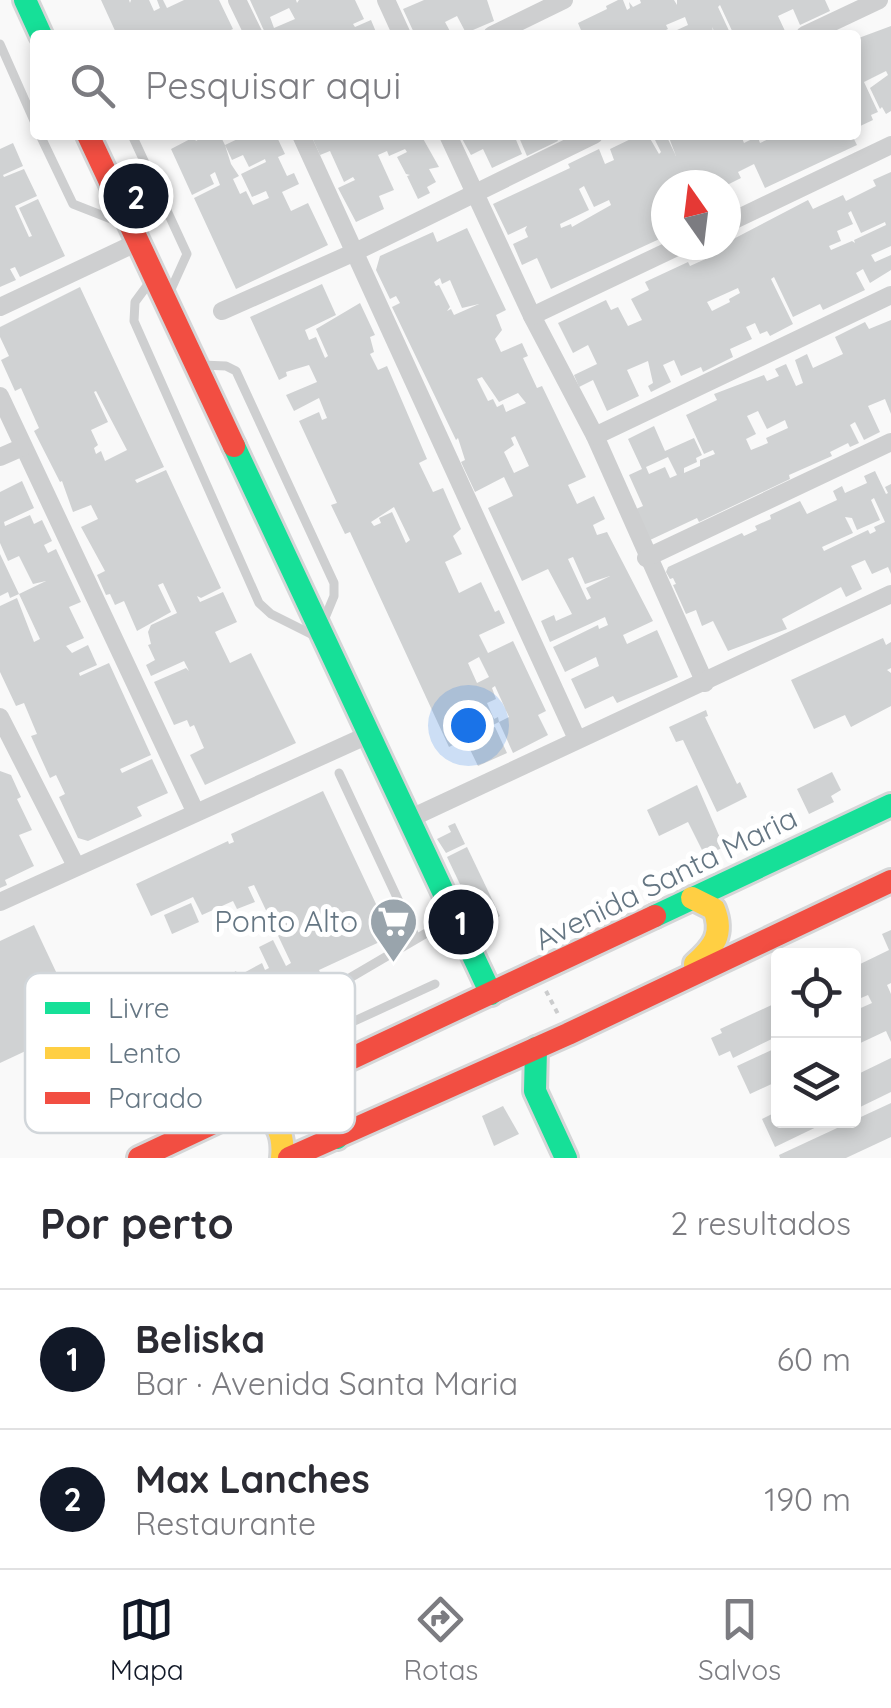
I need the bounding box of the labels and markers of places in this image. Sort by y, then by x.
pin: 2 [104,158,168,234]
pin: 1 [428,884,494,960]
supermarket icon: Ponto Alto [367,896,419,964]
place label: Ponto Alto [214,902,358,940]

